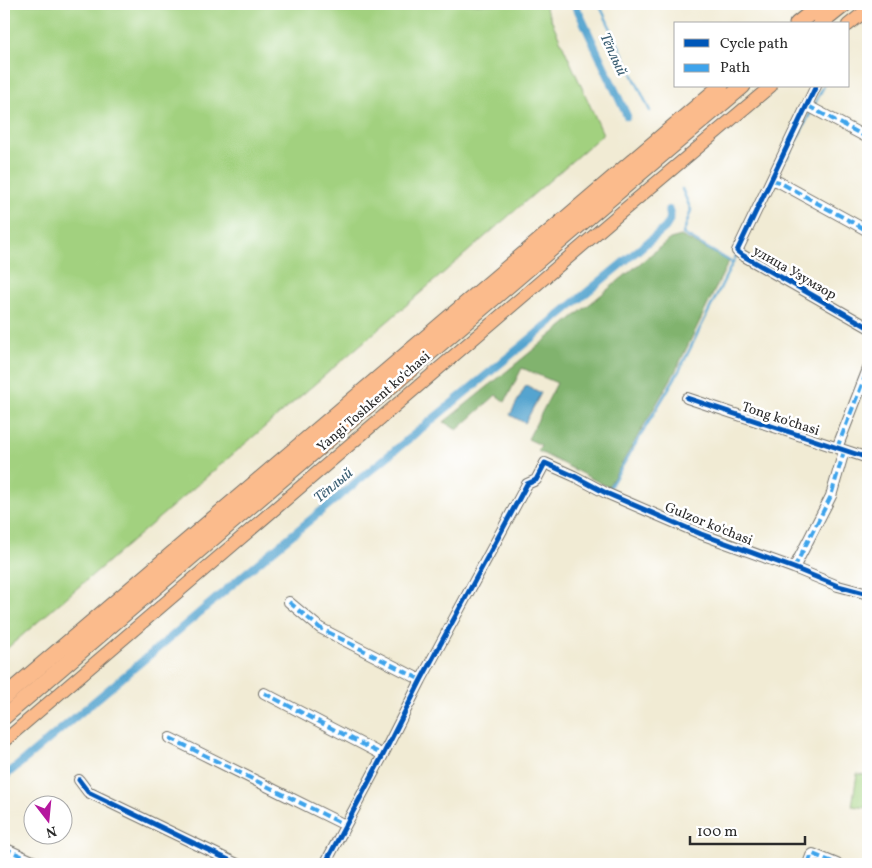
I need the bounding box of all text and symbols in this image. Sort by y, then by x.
legend [674,22,850,88]
water label: Тёплый [594,30,632,80]
text: Cycle path [720,34,788,55]
text: Path [720,58,750,79]
street label: улица Узумзор [749,242,840,305]
street label: Yangi Toshkent ko‘chasi [313,348,435,457]
street label: Tong ko'chasi [739,398,822,441]
water label: Тёплый [310,463,358,509]
street label: Gulzor ko'chasi [662,498,755,551]
north arrow [22,796,72,846]
scale bar [690,813,804,845]
text: N [44,821,59,842]
text: 100 m [697,822,737,843]

